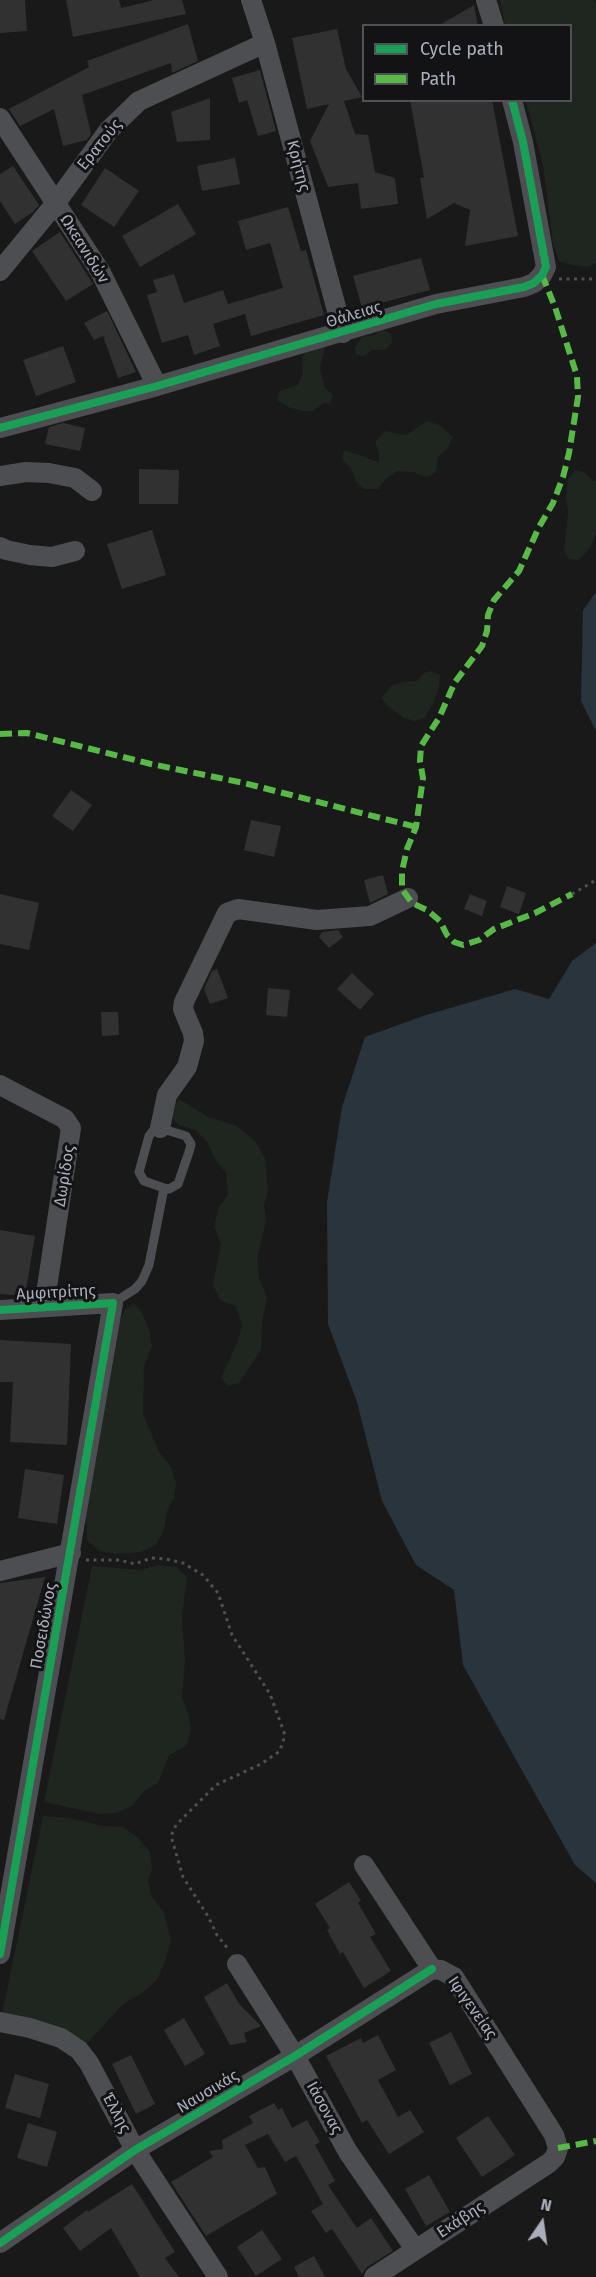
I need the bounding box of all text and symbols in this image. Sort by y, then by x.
legend [362,24,572,102]
text: Cycle path [420,38,504,60]
text: Path [420,68,456,90]
street label: Ερατούς [74,116,126,174]
street label: Κρήτης [282,138,314,194]
street label: Ωκεανιδών [55,211,113,287]
street label: Θάλειας [324,298,384,332]
street label: Δωρίδος [51,1144,79,1208]
street label: Αμφιτρίτης [16,1281,96,1305]
street label: Ποσειδώνος [27,1581,61,1671]
street label: Ιφιγενείας [443,1973,501,2043]
street label: Ναυσικάς [174,2066,242,2118]
street label: Ιάσονας [302,2078,346,2138]
street label: Έλλης [98,2090,134,2136]
north arrow [512,2193,572,2253]
text: N [539,2195,553,2215]
street label: Εκάβης [434,2198,488,2242]

